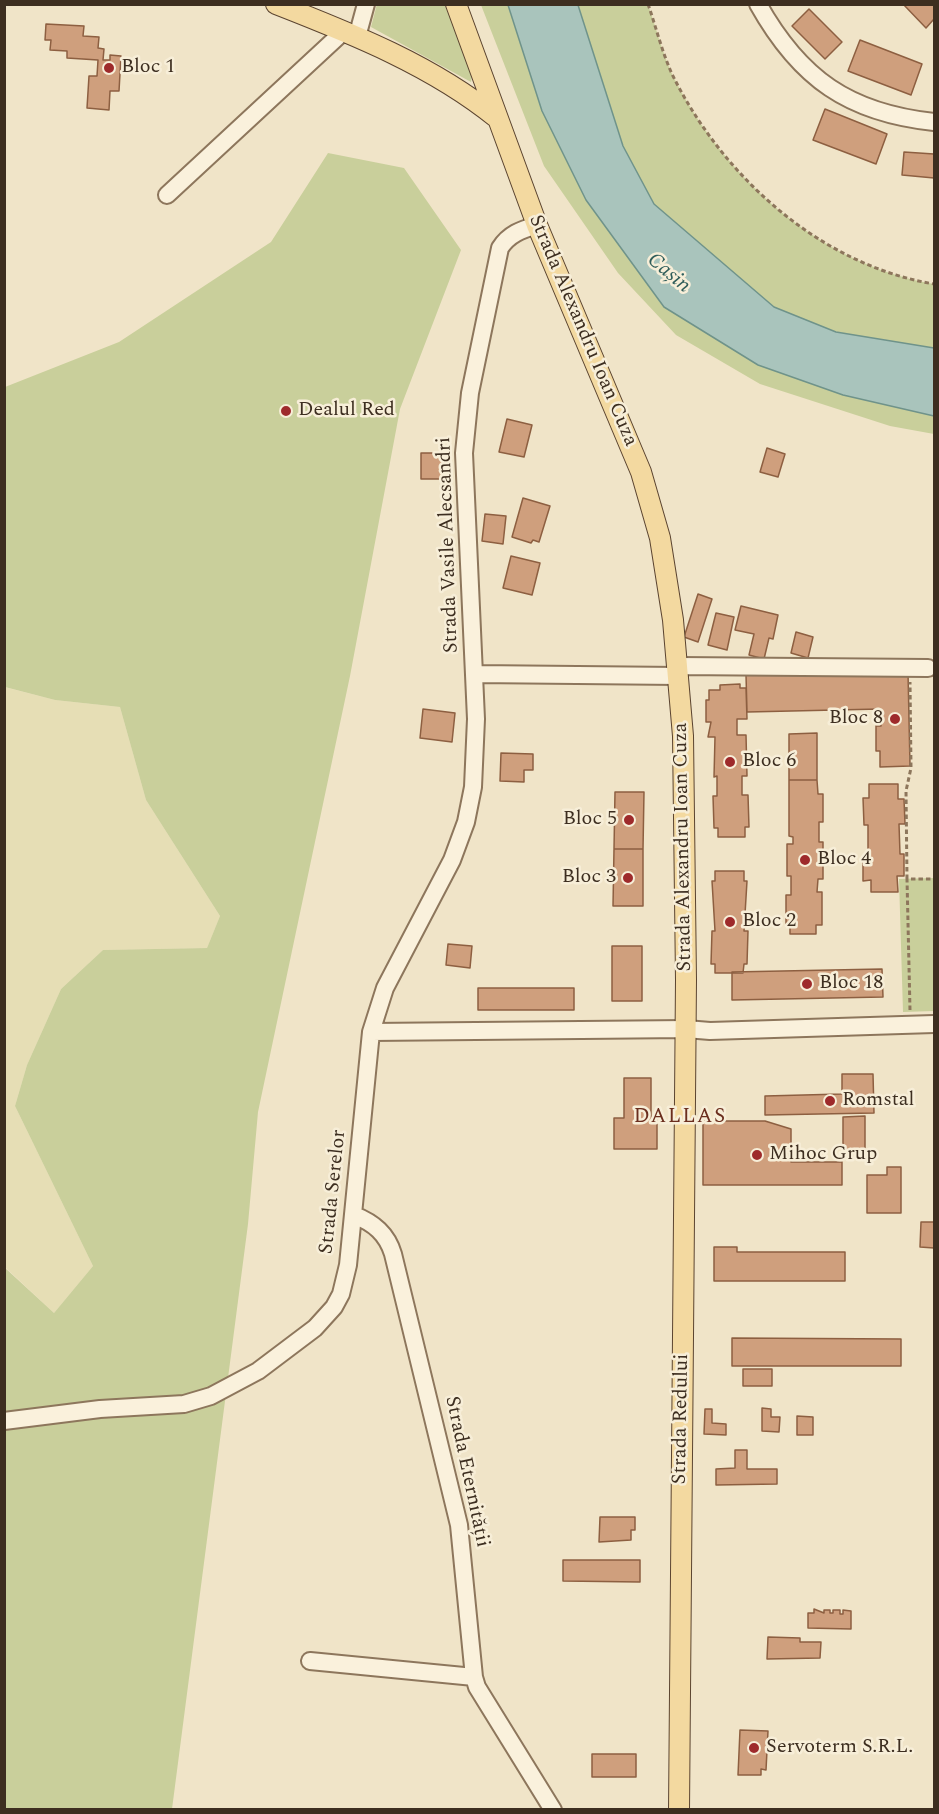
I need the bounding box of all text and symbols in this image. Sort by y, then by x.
place label: Bloc 1 [121,56,175,80]
marker: Bloc 1 [102,61,116,75]
street label: Strada Alexandru Ioan Cuza [522,212,642,450]
water label: Cașin [641,249,695,299]
place label: Dealul Red [298,399,395,423]
marker: Dealul Red [279,404,293,418]
street label: Strada Vasile Alecsandri [433,436,465,654]
place label: Bloc 8 [829,707,883,731]
marker: Bloc 8 [888,712,902,726]
street label: Strada Alexandru Ioan Cuza [670,722,698,972]
place label: Bloc 6 [742,750,796,774]
marker: Bloc 6 [723,755,737,769]
place label: Bloc 5 [563,808,617,832]
marker: Bloc 5 [622,813,636,827]
place label: Bloc 4 [817,848,871,872]
marker: Bloc 4 [798,853,812,867]
place label: Bloc 3 [562,866,616,890]
marker: Bloc 3 [621,871,635,885]
place label: Bloc 2 [742,910,796,934]
marker: Bloc 2 [723,915,737,929]
place label: Bloc 18 [819,972,883,996]
marker: Bloc 18 [800,977,814,991]
place label: Romstal [842,1089,914,1113]
marker: Romstal [823,1094,837,1108]
district label: DALLAS [633,1105,727,1131]
street label: Strada Serelor [316,1129,352,1255]
place label: Mihoc Grup [769,1143,877,1167]
marker: Mihoc Grup [750,1148,764,1162]
street label: Strada Redului [669,1353,695,1485]
street label: Strada Eternității [438,1394,494,1550]
place label: Servoterm S.R.L. [766,1736,913,1760]
marker: Servoterm S.R.L. [747,1741,761,1755]

